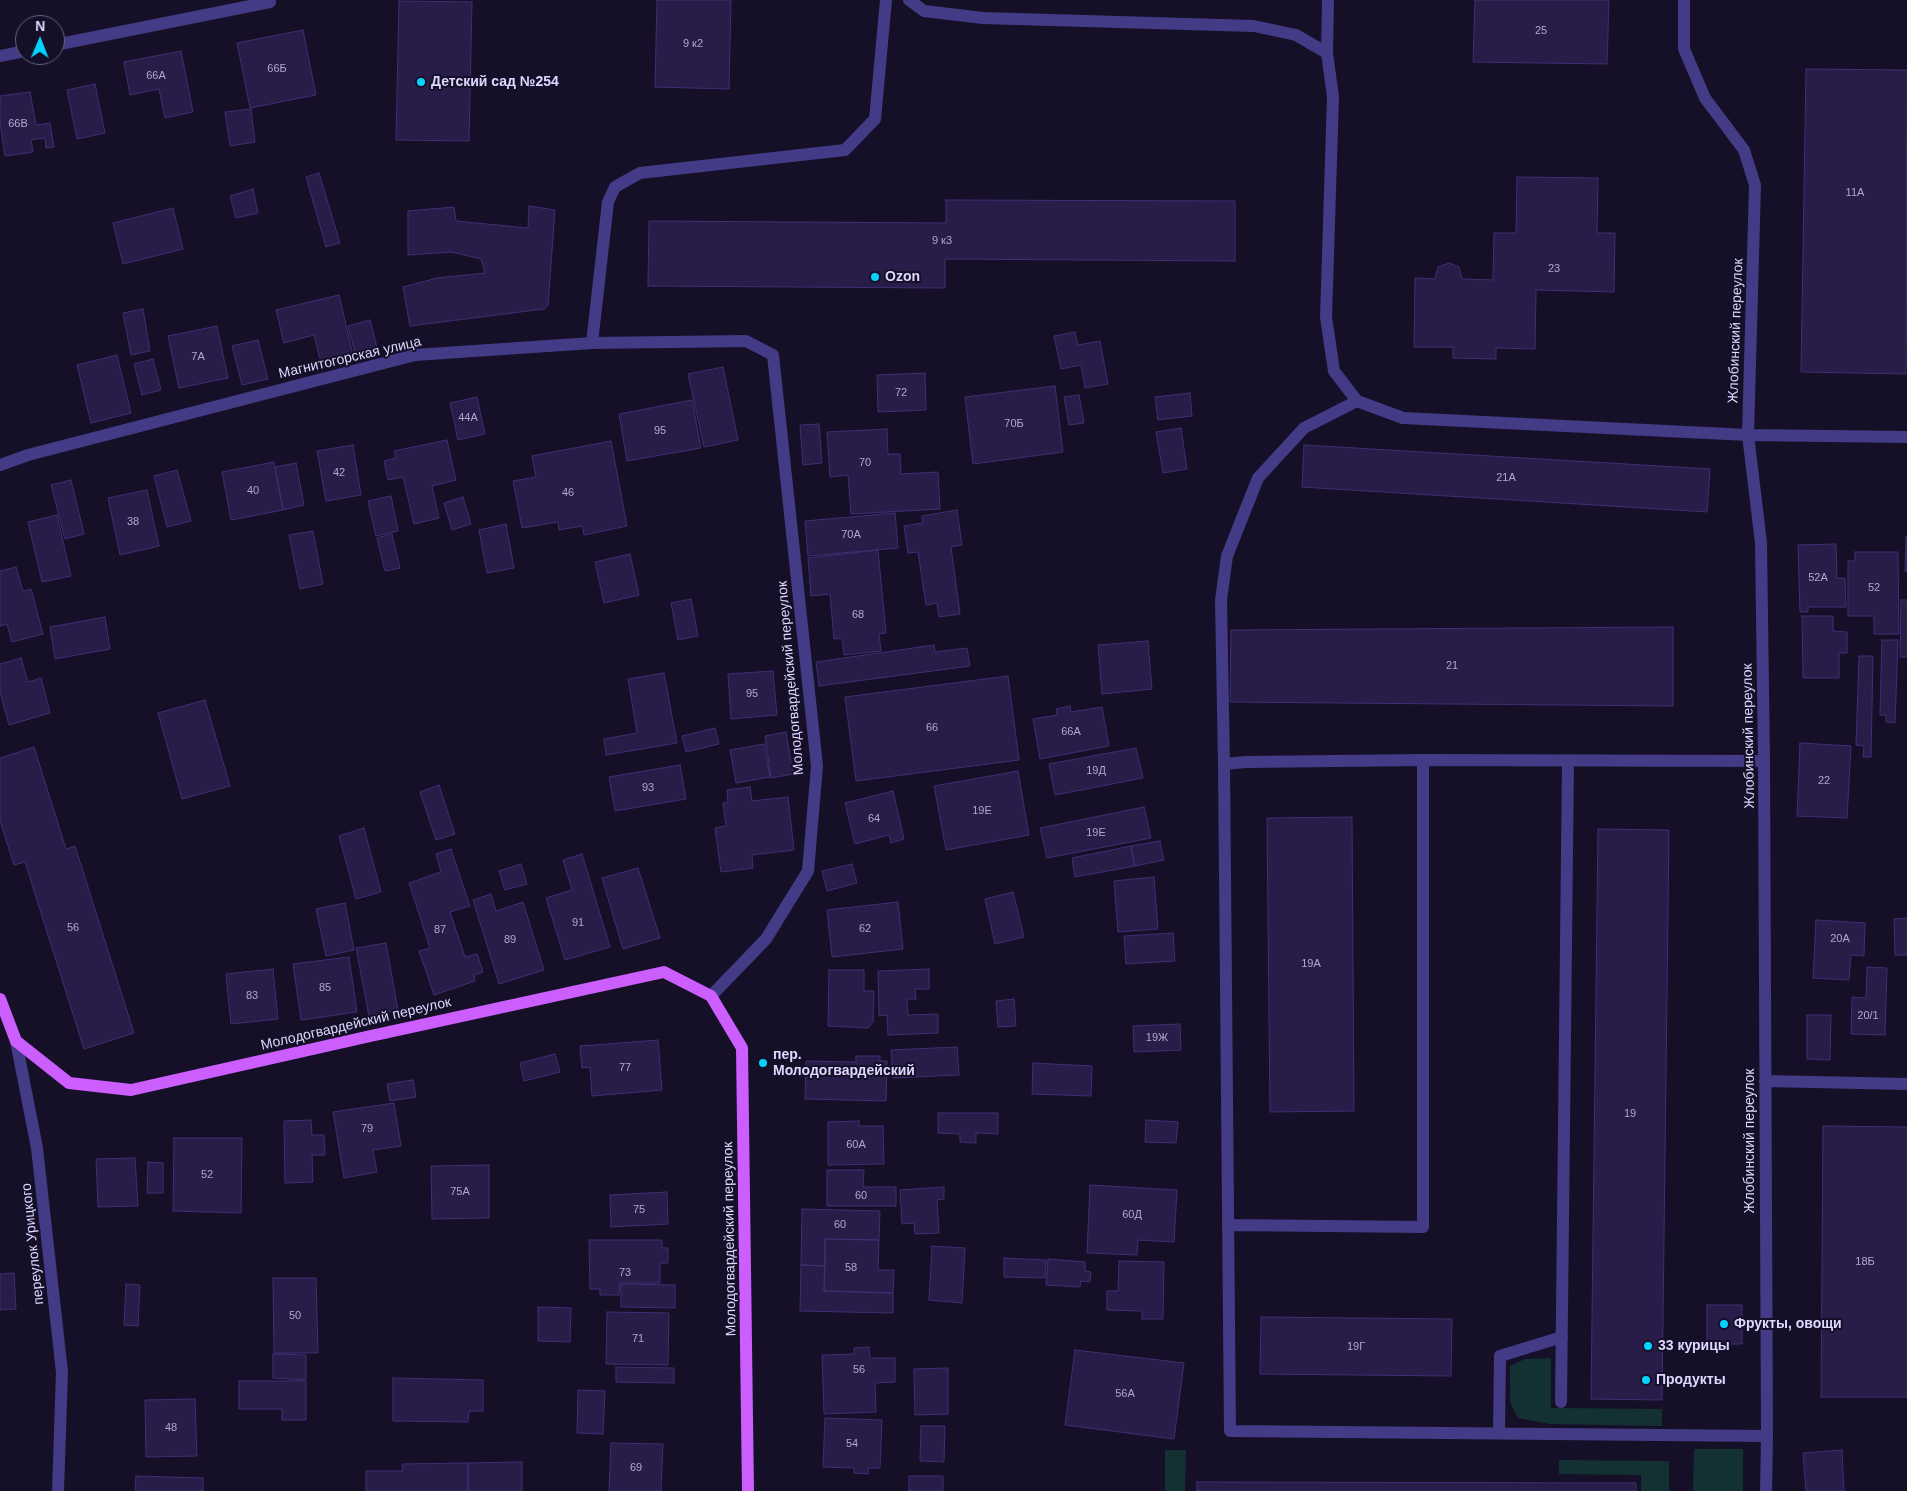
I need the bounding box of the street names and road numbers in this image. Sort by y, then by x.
street label: Жлобинский переулок [1725,258,1747,404]
street label: Магнитогорская улица [277,333,423,383]
street label: Молодогвардейский переулок [774,580,808,776]
street label: Жлобинский переулок [1739,663,1759,809]
street label: Молодогвардейский переулок [259,994,453,1054]
street label: Жлобинский переулок [1742,1069,1758,1213]
street label: Молодогвардейский переулок [720,1141,740,1337]
street label: переулок Урицкого [18,1182,48,1306]

